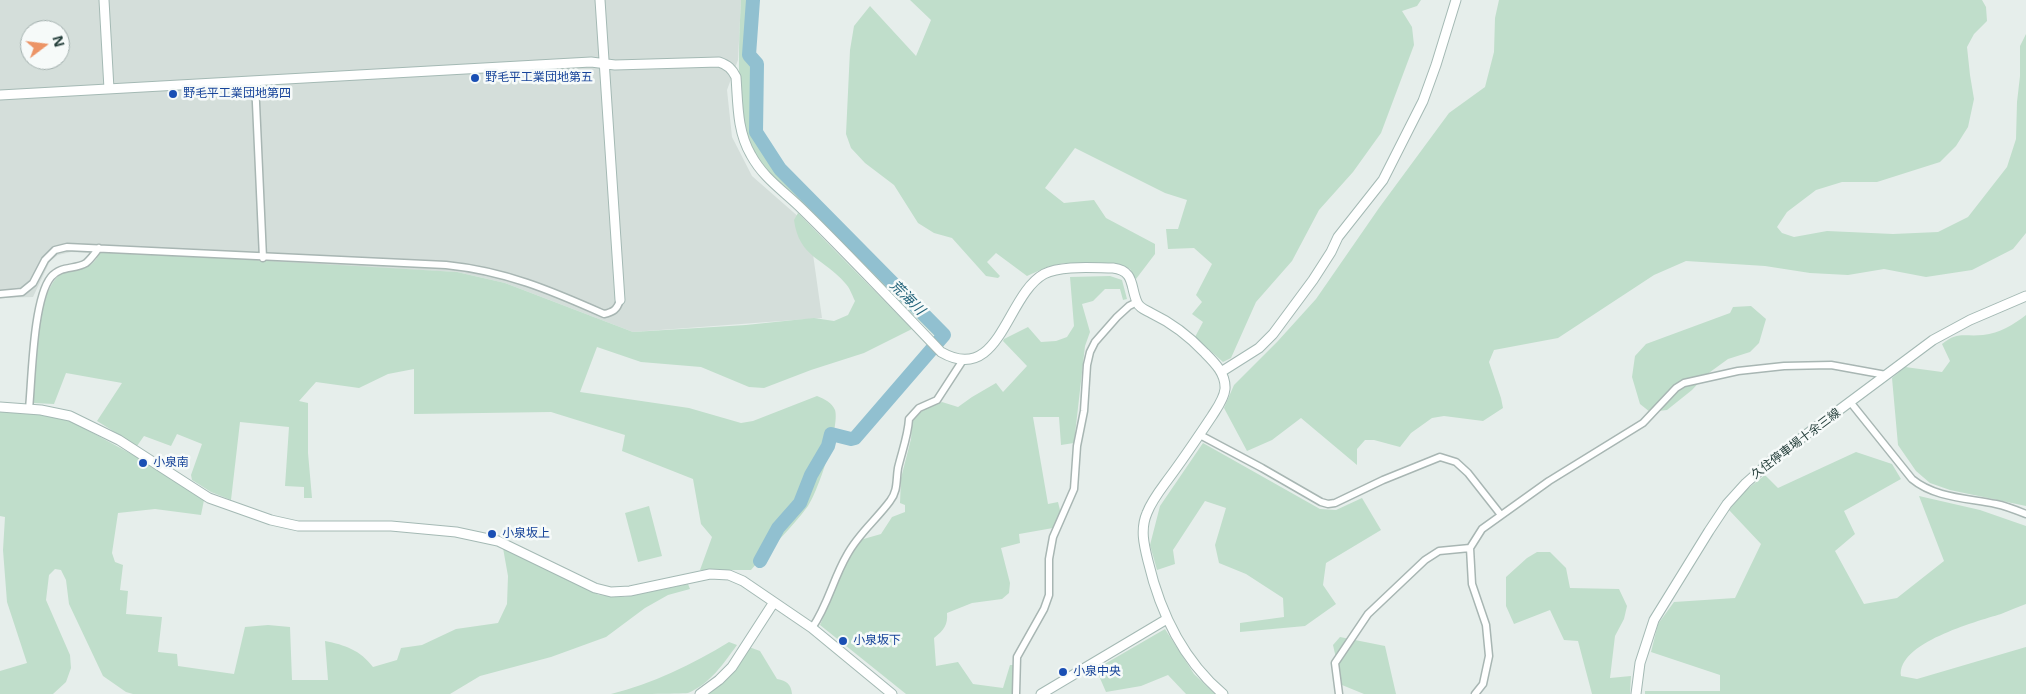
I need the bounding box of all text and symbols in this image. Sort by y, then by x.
north arrow [20,20,70,70]
text: N [48,33,70,49]
place label: 野毛平工業団地第五 [485,71,593,85]
marker: 野毛平工業団地第五 [469,72,481,84]
place label: 野毛平工業団地第四 [183,87,291,101]
marker: 野毛平工業団地第四 [167,88,179,100]
water label: 荒海川 [886,277,928,319]
street label: 久住停車場十余三線 [1749,406,1843,482]
place label: 小泉南 [153,456,189,470]
marker: 小泉南 [137,457,149,469]
place label: 小泉坂上 [502,527,550,541]
marker: 小泉坂上 [486,528,498,540]
place label: 小泉坂下 [853,634,901,648]
marker: 小泉坂下 [837,635,849,647]
place label: 小泉中央 [1073,665,1121,679]
marker: 小泉中央 [1057,666,1069,678]

